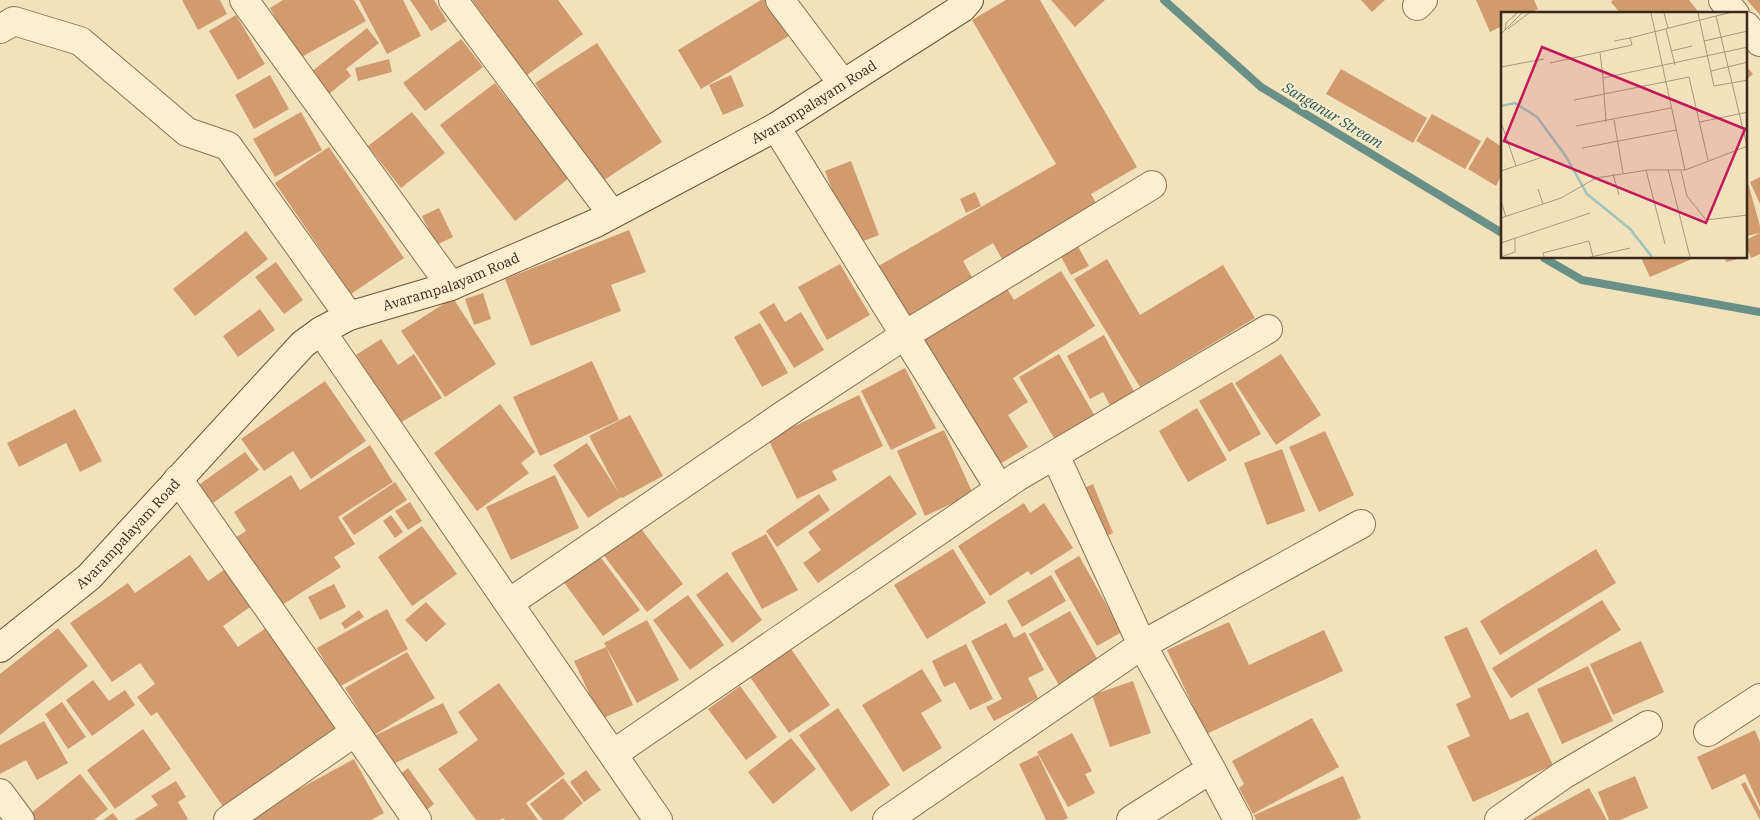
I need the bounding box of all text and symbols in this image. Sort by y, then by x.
inset map [1501,12,1748,259]
street label: Avarampalayam Road [748,56,880,148]
water label: Sanganur Stream [1278,77,1387,153]
street label: Avarampalayam Road [381,248,523,315]
street label: Avarampalayam Road [72,475,184,593]

